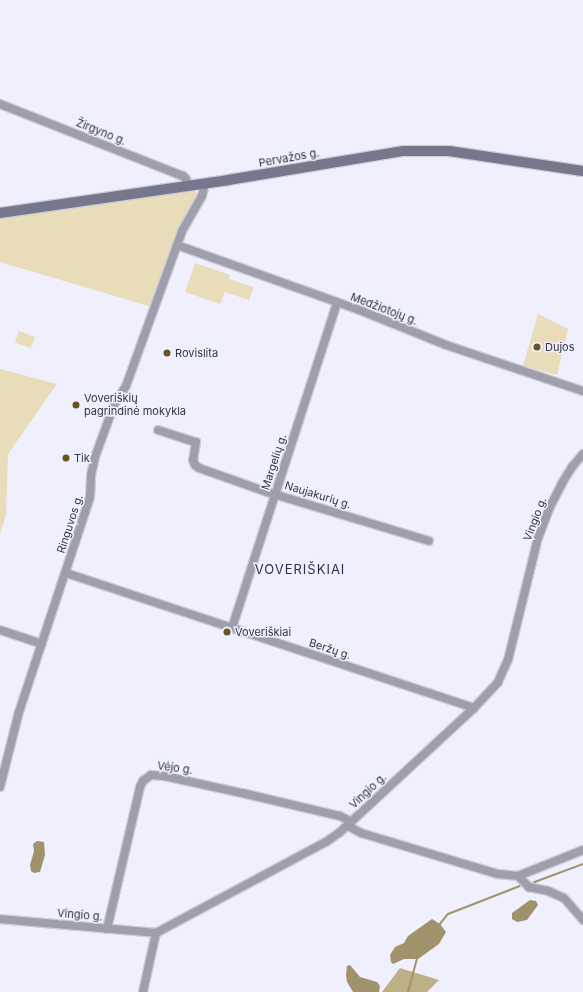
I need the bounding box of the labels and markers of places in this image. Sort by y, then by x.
place label: Dujos [545,340,575,354]
marker: Dujos [532,342,542,352]
place label: Rovislita [175,346,218,360]
marker: Rovislita [162,348,172,358]
place label: Voveriškių pagrindinė mokykla [84,392,186,418]
marker: Voveriškių pagrindinė mokykla [71,400,81,410]
place label: Tik [74,451,90,465]
marker: Tik [61,453,71,463]
place label: Voveriškiai [235,625,291,639]
marker: Voveriškiai [222,627,232,637]

